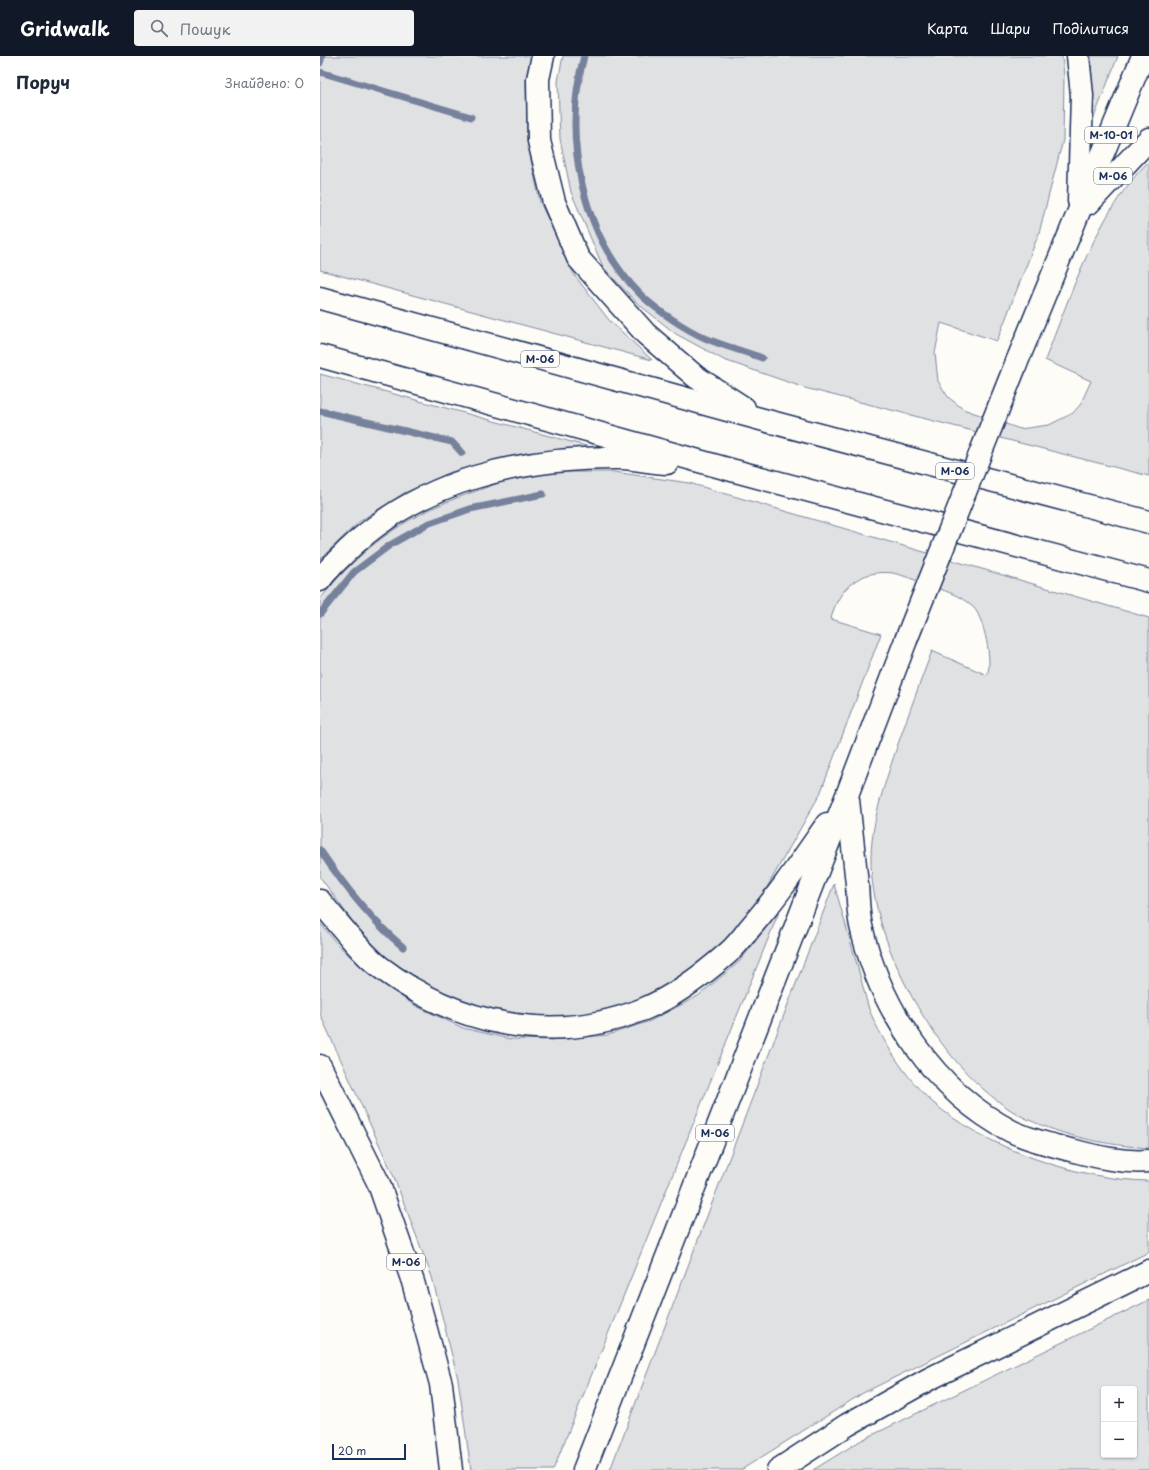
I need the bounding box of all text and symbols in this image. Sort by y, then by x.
search box [134,10,414,46]
text: Gridwalk [20,14,110,42]
icon: search [148,17,170,39]
text: Пошук [180,17,231,40]
text: Карта [927,18,968,39]
text: Шари [990,18,1030,39]
text: Поділитися [1052,18,1129,39]
text: Поруч [16,69,70,95]
text: Знайдено: 0 [225,73,304,92]
road number: М-10-01 [1085,127,1137,143]
road number: М-06 [1094,168,1132,184]
road number: М-06 [521,351,559,367]
road number: М-06 [936,463,974,479]
road number: М-06 [696,1125,734,1141]
road number: М-06 [387,1254,425,1270]
map controls [1101,1386,1137,1458]
button: + [1101,1386,1137,1422]
button: − [1101,1422,1137,1458]
scale bar [332,1442,406,1461]
text: 20 m [338,1442,366,1459]

